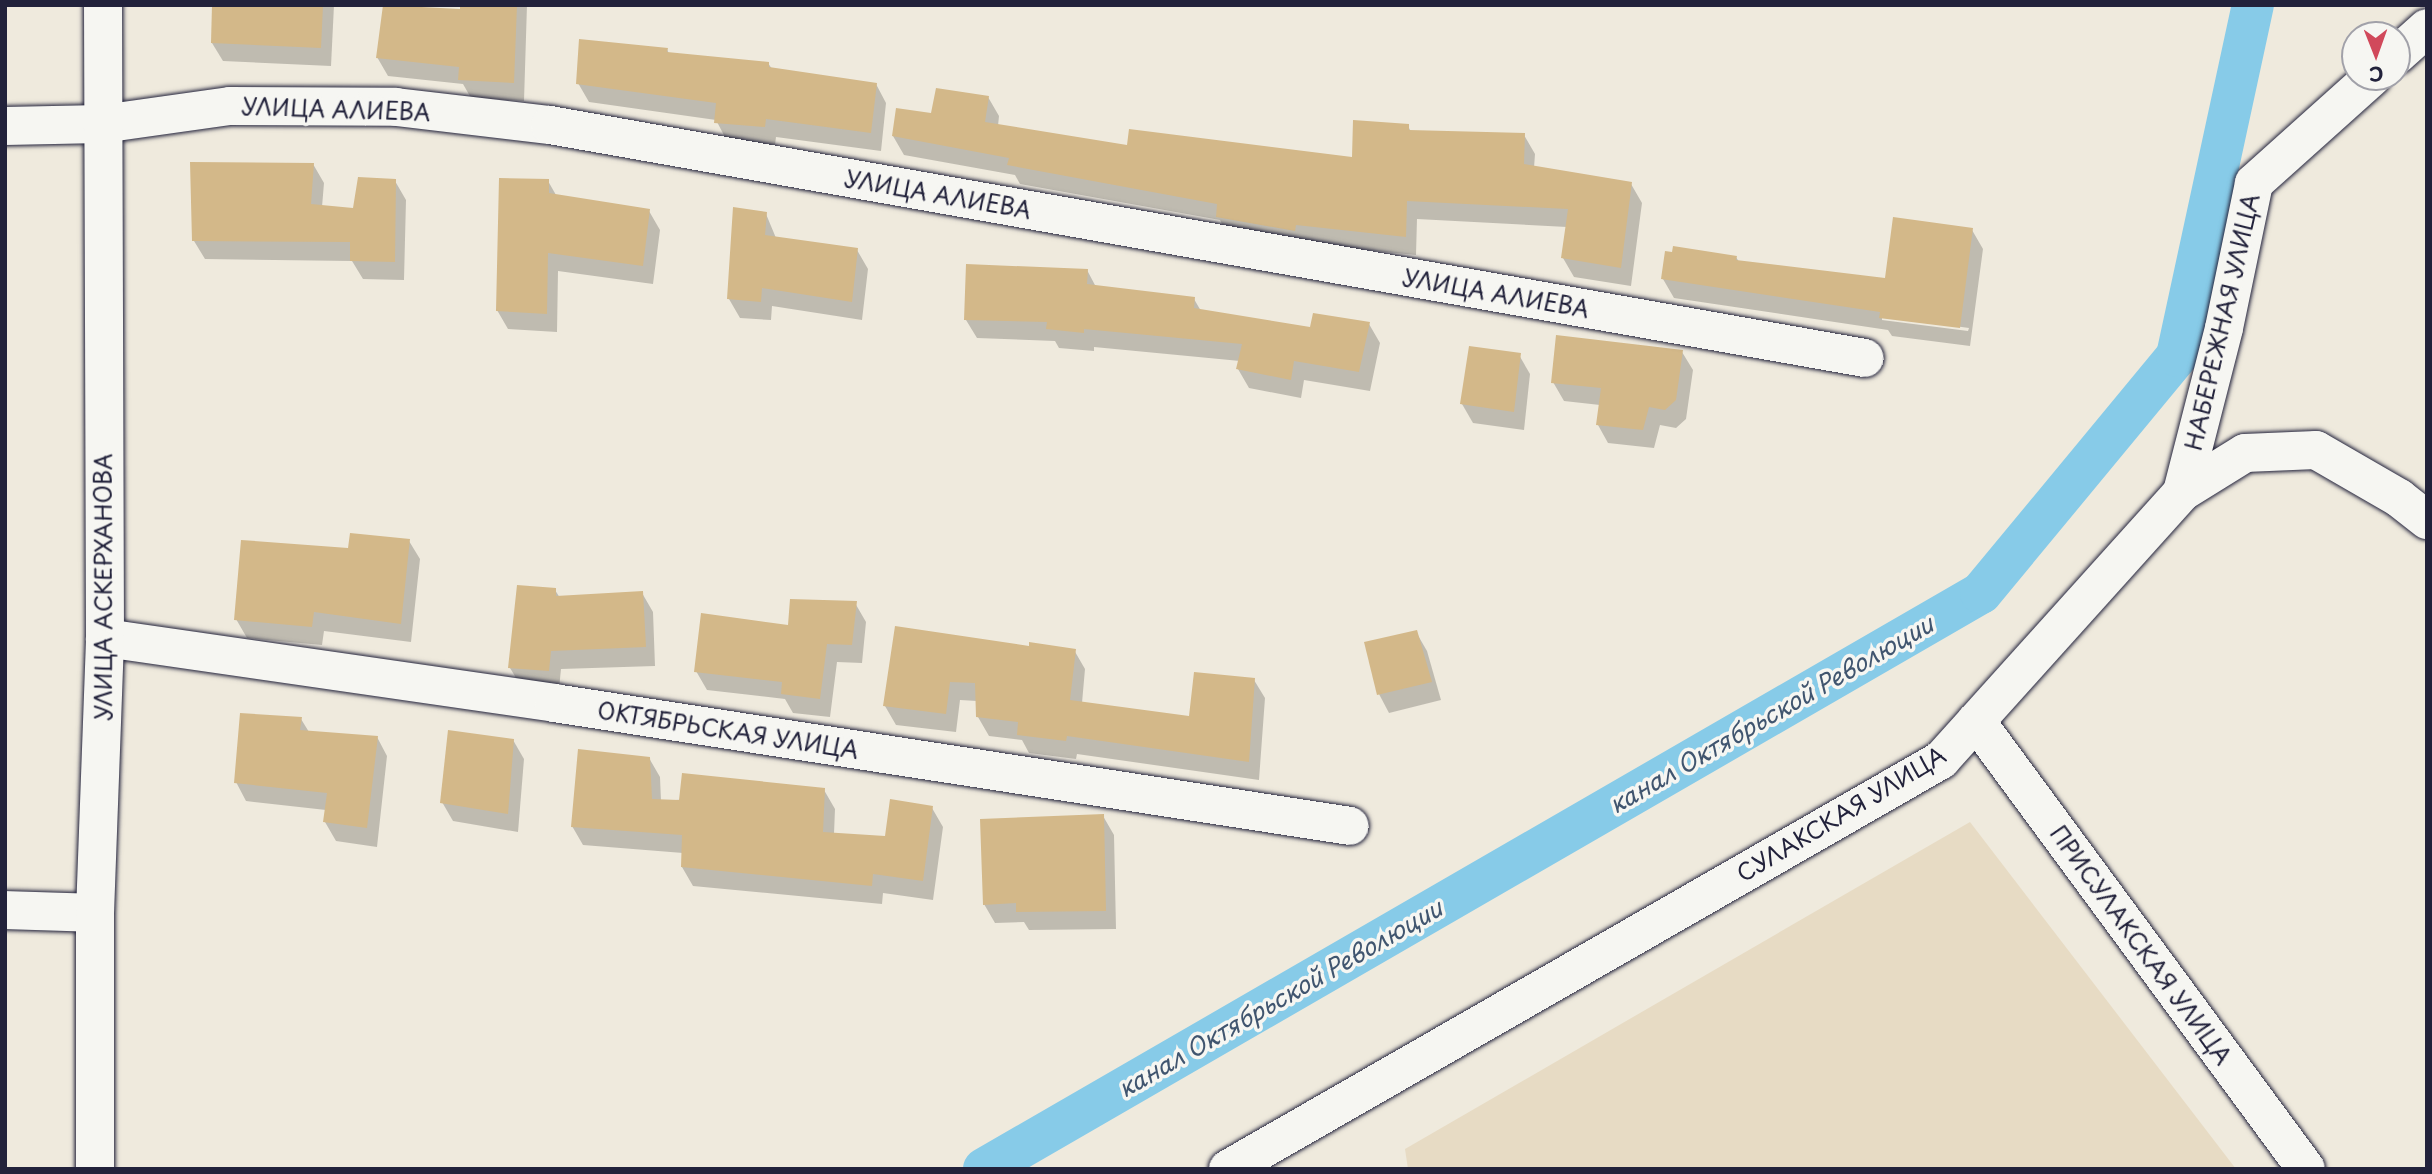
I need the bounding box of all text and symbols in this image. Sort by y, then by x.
north arrow [2341,21,2411,91]
text: С [2369,61,2384,89]
street label: УЛИЦА АЛИЕВА [240,92,432,126]
street label: УЛИЦА АЛИЕВА [841,164,1035,224]
street label: НАБЕРЕЖНАЯ УЛИЦА [2179,191,2265,453]
street label: УЛИЦА АЛИЕВА [1399,263,1593,323]
street label: УЛИЦА АСКЕРХАНОВА [89,453,117,721]
water label: канал Октябрьской Революции [1603,609,1939,819]
street label: ОКТЯБРЬСКАЯ УЛИЦА [596,696,860,764]
street label: СУЛАКСКАЯ УЛИЦА [1732,741,1950,887]
street label: ПРИСУЛАКСКАЯ УЛИЦА [2045,820,2237,1070]
water label: канал Октябрьской Революции [1112,893,1448,1103]

